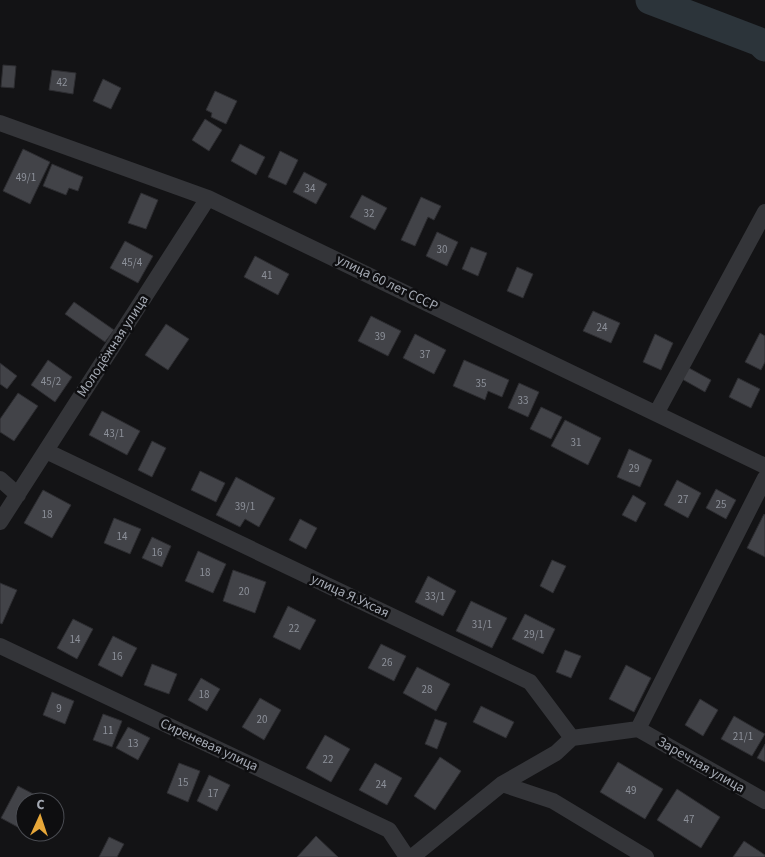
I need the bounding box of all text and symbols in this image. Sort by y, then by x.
house number: 42 [57,75,67,90]
house number: 49/1 [16,170,36,185]
house number: 34 [305,181,316,196]
house number: 32 [364,206,374,221]
house number: 30 [437,242,447,257]
street label: улица 60 лет СССР [333,250,441,316]
house number: 45/4 [122,255,143,270]
house number: 41 [262,268,272,283]
street label: Молодёжная улица [72,291,154,401]
house number: 24 [597,320,608,335]
house number: 39 [375,329,385,344]
house number: 37 [420,347,430,362]
house number: 45/2 [41,374,61,389]
house number: 35 [476,376,486,391]
house number: 33 [518,393,528,408]
house number: 43/1 [104,426,124,441]
house number: 31 [571,435,581,450]
house number: 29 [629,461,639,476]
house number: 27 [678,492,688,507]
house number: 25 [716,497,726,512]
house number: 39/1 [235,499,255,514]
house number: 18 [42,507,53,522]
house number: 14 [117,529,128,544]
house number: 16 [152,545,163,560]
house number: 18 [200,565,211,580]
street label: улица Я.Ухсая [308,569,392,623]
house number: 20 [239,584,249,599]
house number: 33/1 [425,589,445,604]
house number: 31/1 [472,617,492,632]
house number: 22 [289,621,299,636]
house number: 29/1 [524,627,544,642]
house number: 14 [70,632,81,647]
house number: 16 [112,649,123,664]
house number: 26 [382,655,393,670]
house number: 28 [422,682,433,697]
house number: 18 [199,687,210,702]
house number: 9 [56,701,62,716]
house number: 20 [257,712,267,727]
street label: Сиреневая улица [157,713,261,777]
house number: 11 [103,723,113,738]
house number: 21/1 [733,729,753,744]
street label: Заречная улица [653,732,749,798]
house number: 13 [128,736,138,751]
house number: 22 [323,752,333,767]
house number: 15 [178,775,188,790]
house number: 24 [376,777,387,792]
house number: 49 [626,783,636,798]
house number: 17 [208,786,218,801]
north arrow [15,792,65,842]
text: С [36,795,45,815]
house number: 47 [684,812,694,827]

